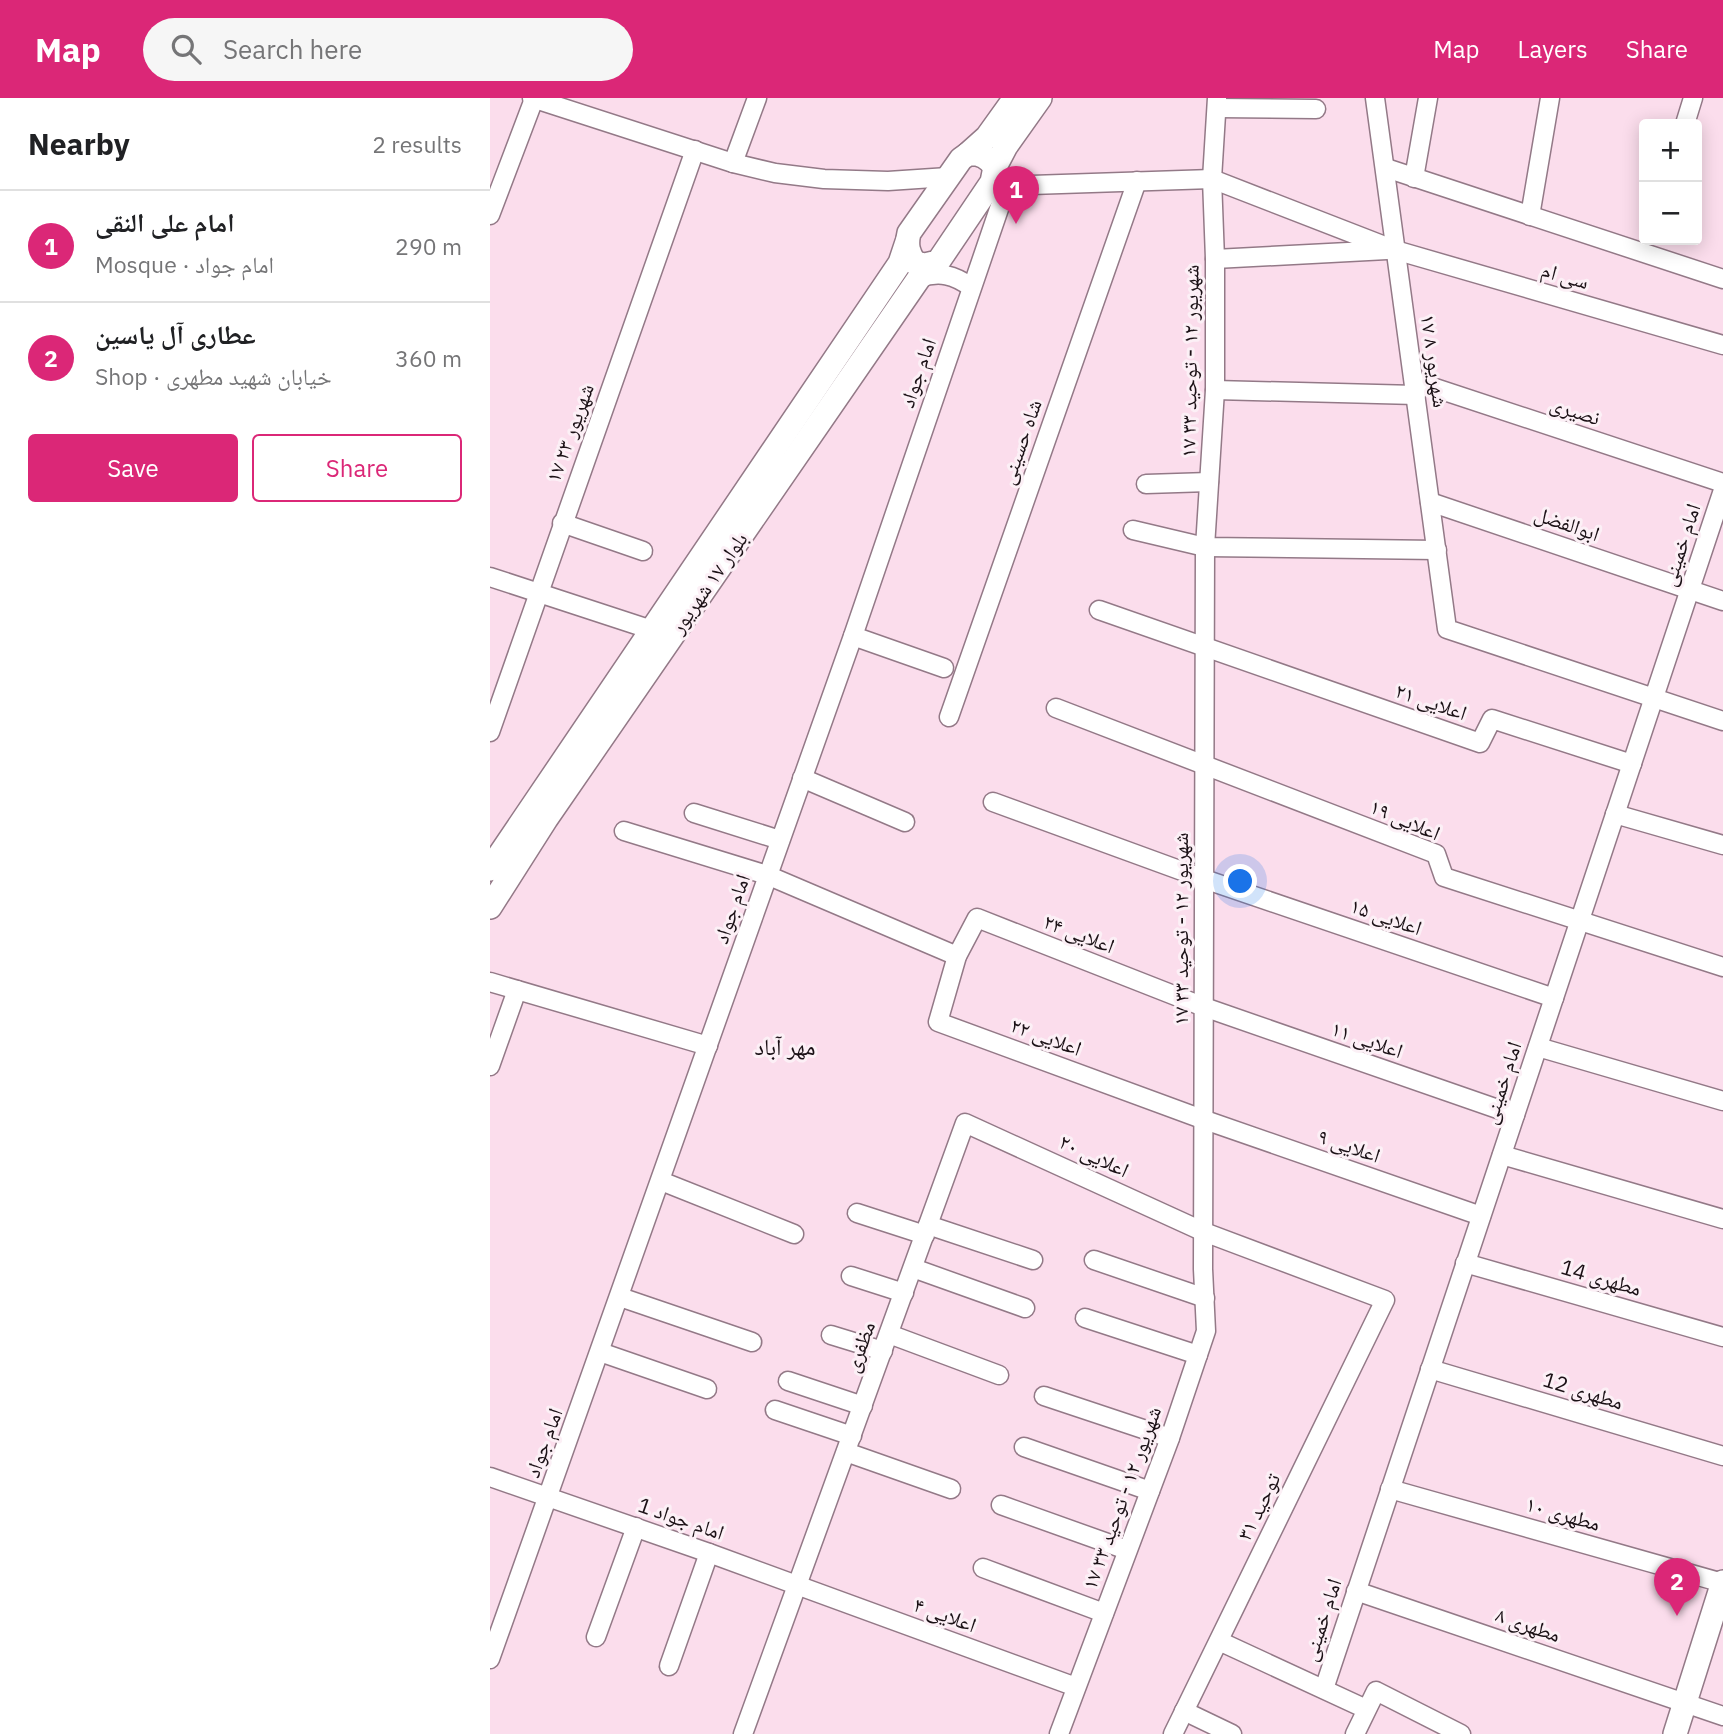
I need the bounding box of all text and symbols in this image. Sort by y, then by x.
search box [143,18,633,81]
text: Map [35,28,101,71]
icon: search [167,30,205,68]
text: Search here [223,32,362,66]
text: Map [1433,33,1480,65]
text: Layers [1518,33,1588,65]
text: Share [1626,33,1688,65]
map controls [1639,119,1702,245]
button: + [1639,119,1702,182]
text: Nearby [28,124,130,163]
text: 2 results [372,129,462,159]
pin: 1 [993,166,1039,224]
button: − [1639,182,1702,245]
text: امام علی النقی [95,205,235,239]
text: 1 [44,231,58,261]
text: 290 m [395,231,462,261]
text: Mosque · امام جواد [95,249,274,279]
street label: سی ام [1538,255,1592,296]
street label: ۱۷ شهریور ۱۲ - توحید ۳۳ [1173,264,1205,458]
street label: ۱۷ شهریور ۸ [1415,313,1455,409]
text: عطاری آل یاسین [95,317,256,351]
street label: امام جواد [892,334,943,412]
text: 2 [44,343,58,373]
text: 360 m [395,343,462,373]
text: Shop · خیابان شهید مطهری [95,361,332,391]
street label: ۱۷ شهریور ۲۳ [538,379,600,486]
street label: نصیری [1547,389,1604,431]
street label: شاه حسینی [992,395,1048,488]
button: Save [28,434,238,502]
button: Share [252,434,462,502]
street label: ابوالفضل [1531,499,1604,547]
street label: امام خمینی [1654,500,1707,590]
street label: بلوار ۱۷ شهریور [662,526,754,640]
street label: اعلایی ۲۱ [1392,676,1471,726]
street label: اعلایی ۱۹ [1366,792,1445,846]
street label: ۱۷ شهریور ۱۲ - توحید ۳۳ [1166,832,1194,1026]
your location [1223,864,1257,898]
street label: امام جواد [706,870,757,948]
street label: اعلایی ۱۵ [1347,891,1426,941]
street label: اعلایی ۲۴ [1040,907,1119,959]
street label: اعلایی ۲۲ [1007,1010,1086,1062]
street label: اعلایی ۱۱ [1328,1014,1407,1064]
district label: مهر آباد [754,1031,816,1061]
street label: امام خمینی [1475,1038,1528,1128]
street label: اعلایی ۹ [1314,1121,1384,1169]
street label: اعلایی ۲۰ [1055,1127,1134,1183]
street label: مطهری 14 [1558,1252,1645,1302]
street label: مظفری [837,1317,881,1376]
street label: مطهری 12 [1540,1365,1627,1415]
street label: ۱۷ شهریور ۱۲ - توحید ۳۳ [1075,1402,1167,1593]
street label: امام جواد [518,1404,569,1482]
street label: توحید ۳۱ [1230,1468,1286,1545]
street label: مطهری ۱۰ [1523,1489,1604,1537]
street label: امام جواد 1 [634,1490,728,1547]
pin: 2 [1654,1558,1700,1616]
street label: امام خمینی [1295,1575,1348,1665]
street label: اعلایی ۴ [910,1590,980,1638]
street label: مطهری ۸ [1492,1600,1564,1648]

